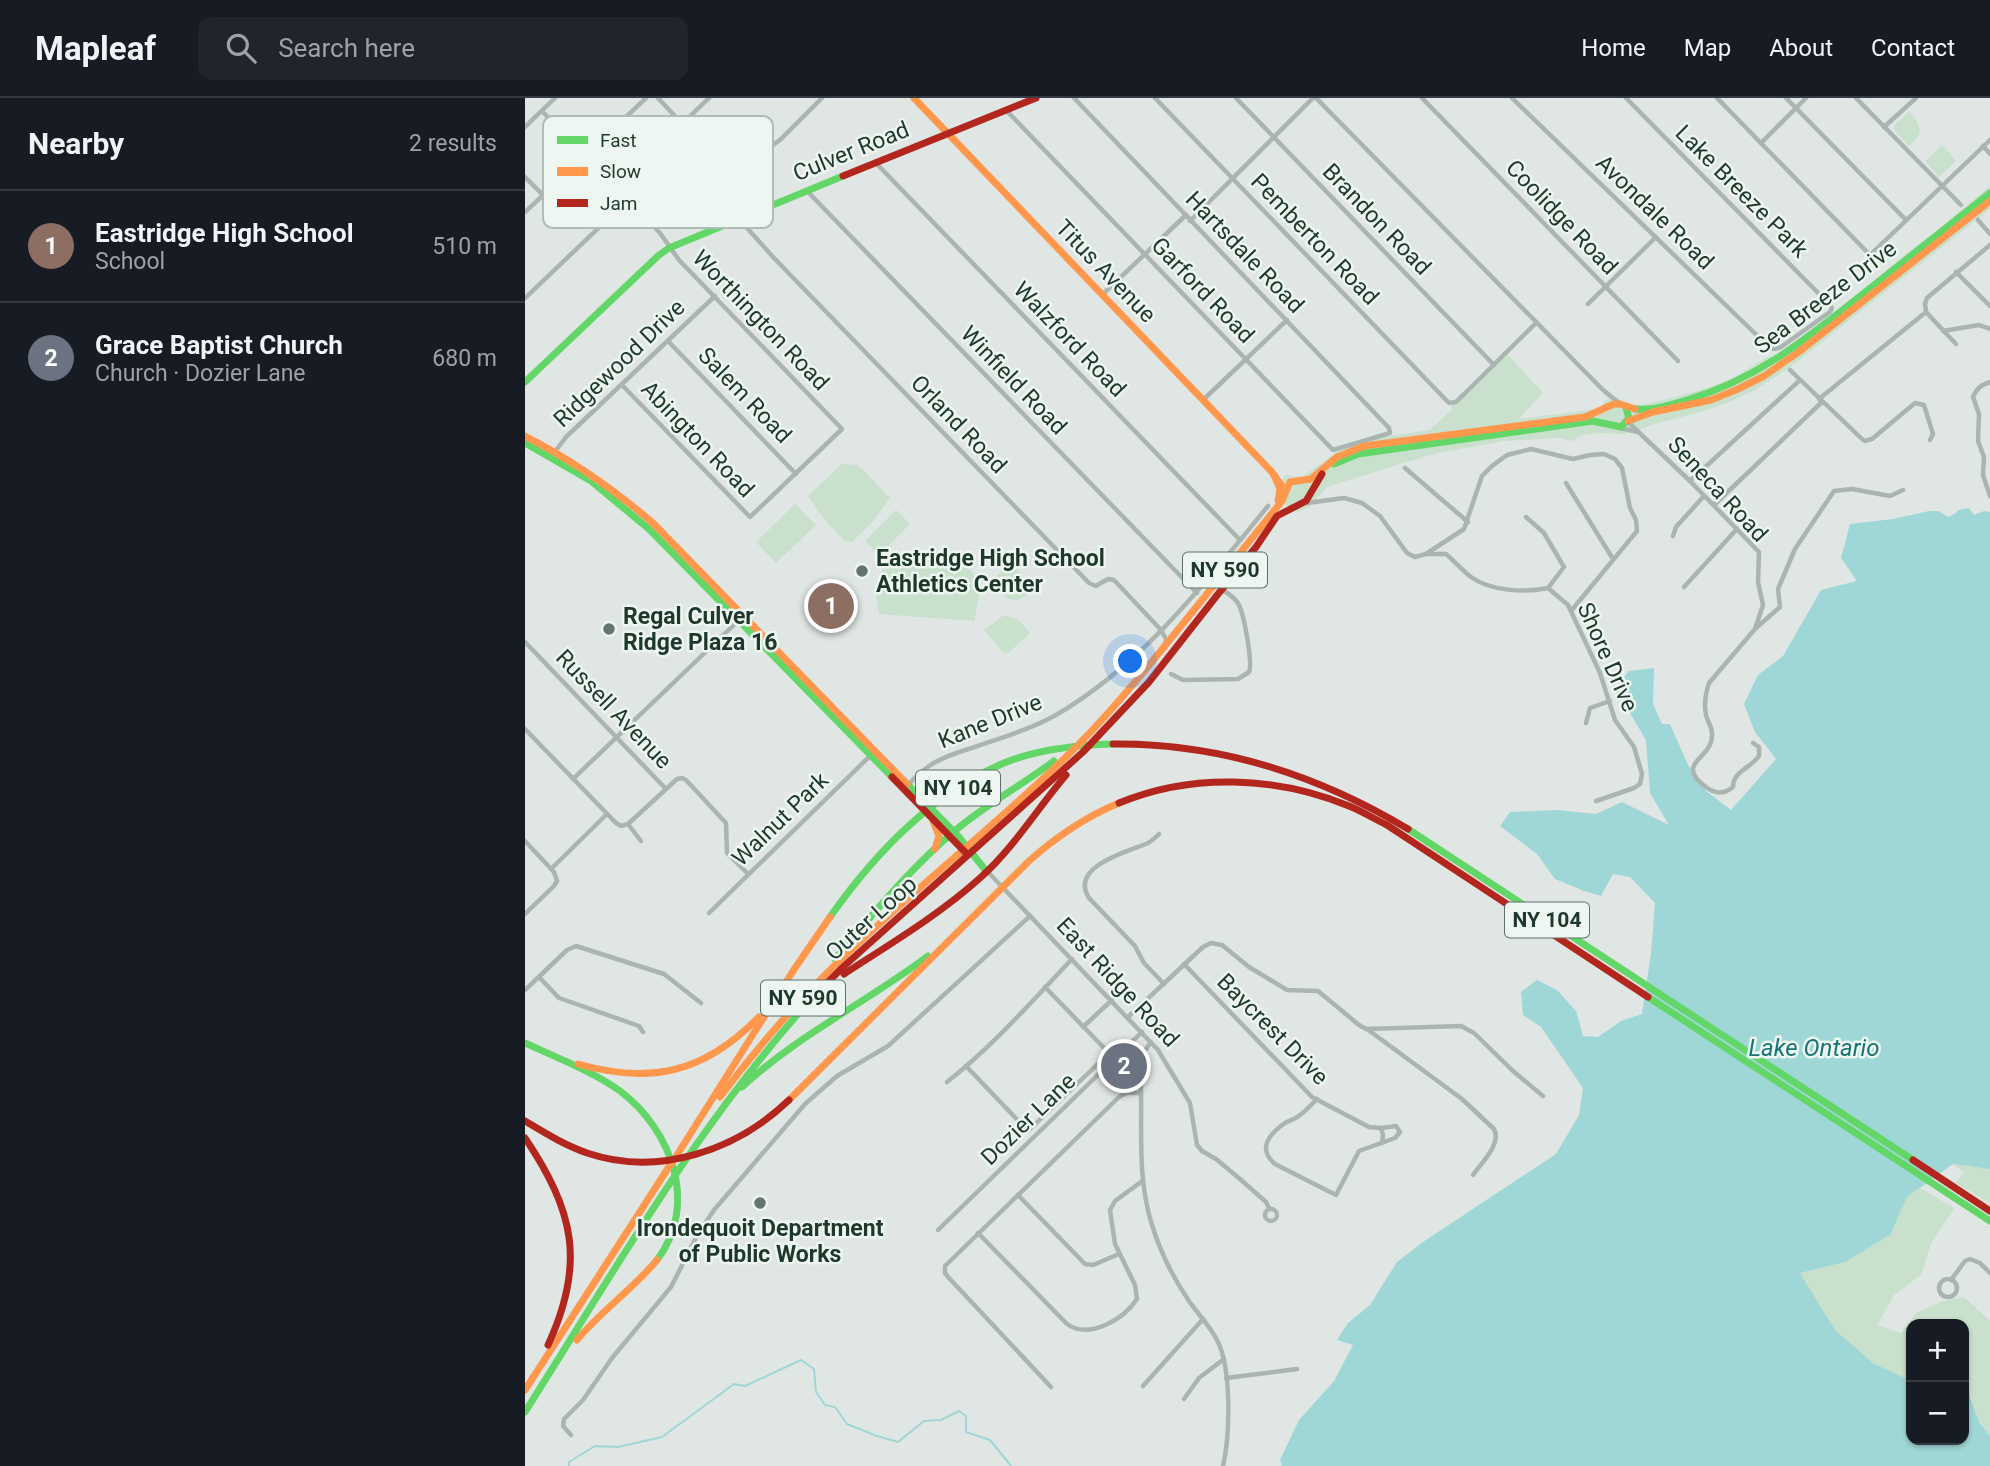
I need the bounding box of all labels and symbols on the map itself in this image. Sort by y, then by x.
legend [543,116,773,228]
street label: Culver Road [789,116,913,187]
street label: Lake Breeze Park [1670,120,1814,263]
text: Fast [600,129,637,152]
street label: Avondale Road [1590,150,1719,275]
street label: Coolidge Road [1500,154,1623,280]
street label: Brandon Road [1317,158,1436,281]
text: Slow [600,160,641,183]
street label: Pemberton Road [1245,168,1384,311]
street label: Hartsdale Road [1180,186,1309,319]
text: Jam [600,192,637,215]
street label: Titus Avenue [1050,214,1161,328]
street label: Garford Road [1146,232,1260,349]
street label: Sea Breeze Drive [1749,235,1902,360]
street label: Worthington Road [687,245,834,396]
street label: Walzford Road [1008,276,1131,403]
street label: Ridgewood Drive [548,294,690,433]
street label: Winfield Road [955,320,1072,440]
street label: Salem Road [692,342,797,449]
street label: Orland Road [905,370,1012,479]
street label: Abington Road [636,376,760,503]
street label: Seneca Road [1662,431,1773,547]
place label: Eastridge High School Athletics Center [876,545,1105,598]
road number: NY 590 [1183,552,1267,588]
marker: Eastridge High School Athletics Center [854,563,870,579]
pin: 1 [808,580,854,632]
street label: Shore Drive [1571,598,1644,716]
place label: Regal Culver Ridge Plaza 16 [623,603,777,656]
marker: Regal Culver Ridge Plaza 16 [601,621,617,637]
street label: Russell Avenue [550,644,677,774]
your location [1113,644,1147,678]
street label: Kane Drive [934,688,1046,754]
street label: Walnut Park [727,767,834,872]
road number: NY 104 [916,770,1000,806]
street label: Outer Loop [820,870,922,966]
road number: NY 104 [1505,902,1589,938]
street label: East Ridge Road [1051,912,1184,1053]
street label: Baycrest Drive [1211,968,1334,1091]
road number: NY 590 [761,981,845,1016]
water label: Lake Ontario [1749,1034,1880,1062]
pin: 2 [1101,1040,1147,1092]
street label: Dozier Lane [976,1068,1081,1171]
marker: Irondequoit Department of Public Works [752,1195,768,1211]
place label: Irondequoit Department of Public Works [637,1215,884,1268]

